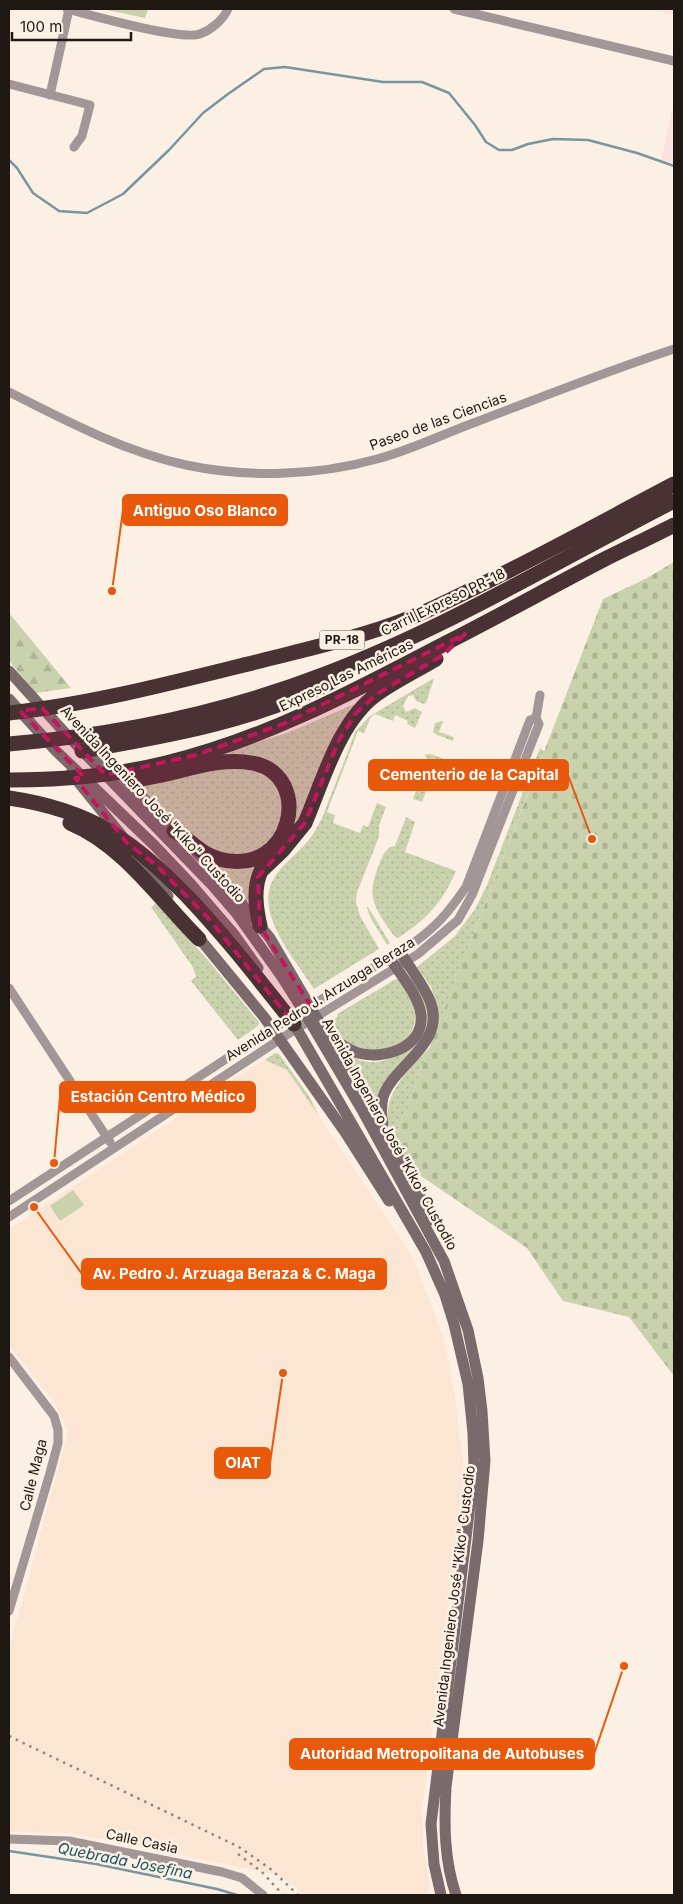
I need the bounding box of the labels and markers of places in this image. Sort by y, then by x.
callout: Antiguo Oso Blanco [123,495,287,525]
callout: Cementerio de la Capital [369,760,568,790]
callout: Estación Centro Médico [60,1082,255,1112]
callout: Av. Pedro J. Arzuaga Beraza & C. Maga [82,1259,386,1289]
callout: OIAT [215,1448,270,1478]
callout: Autoridad Metropolitana de Autobuses [290,1739,594,1769]

